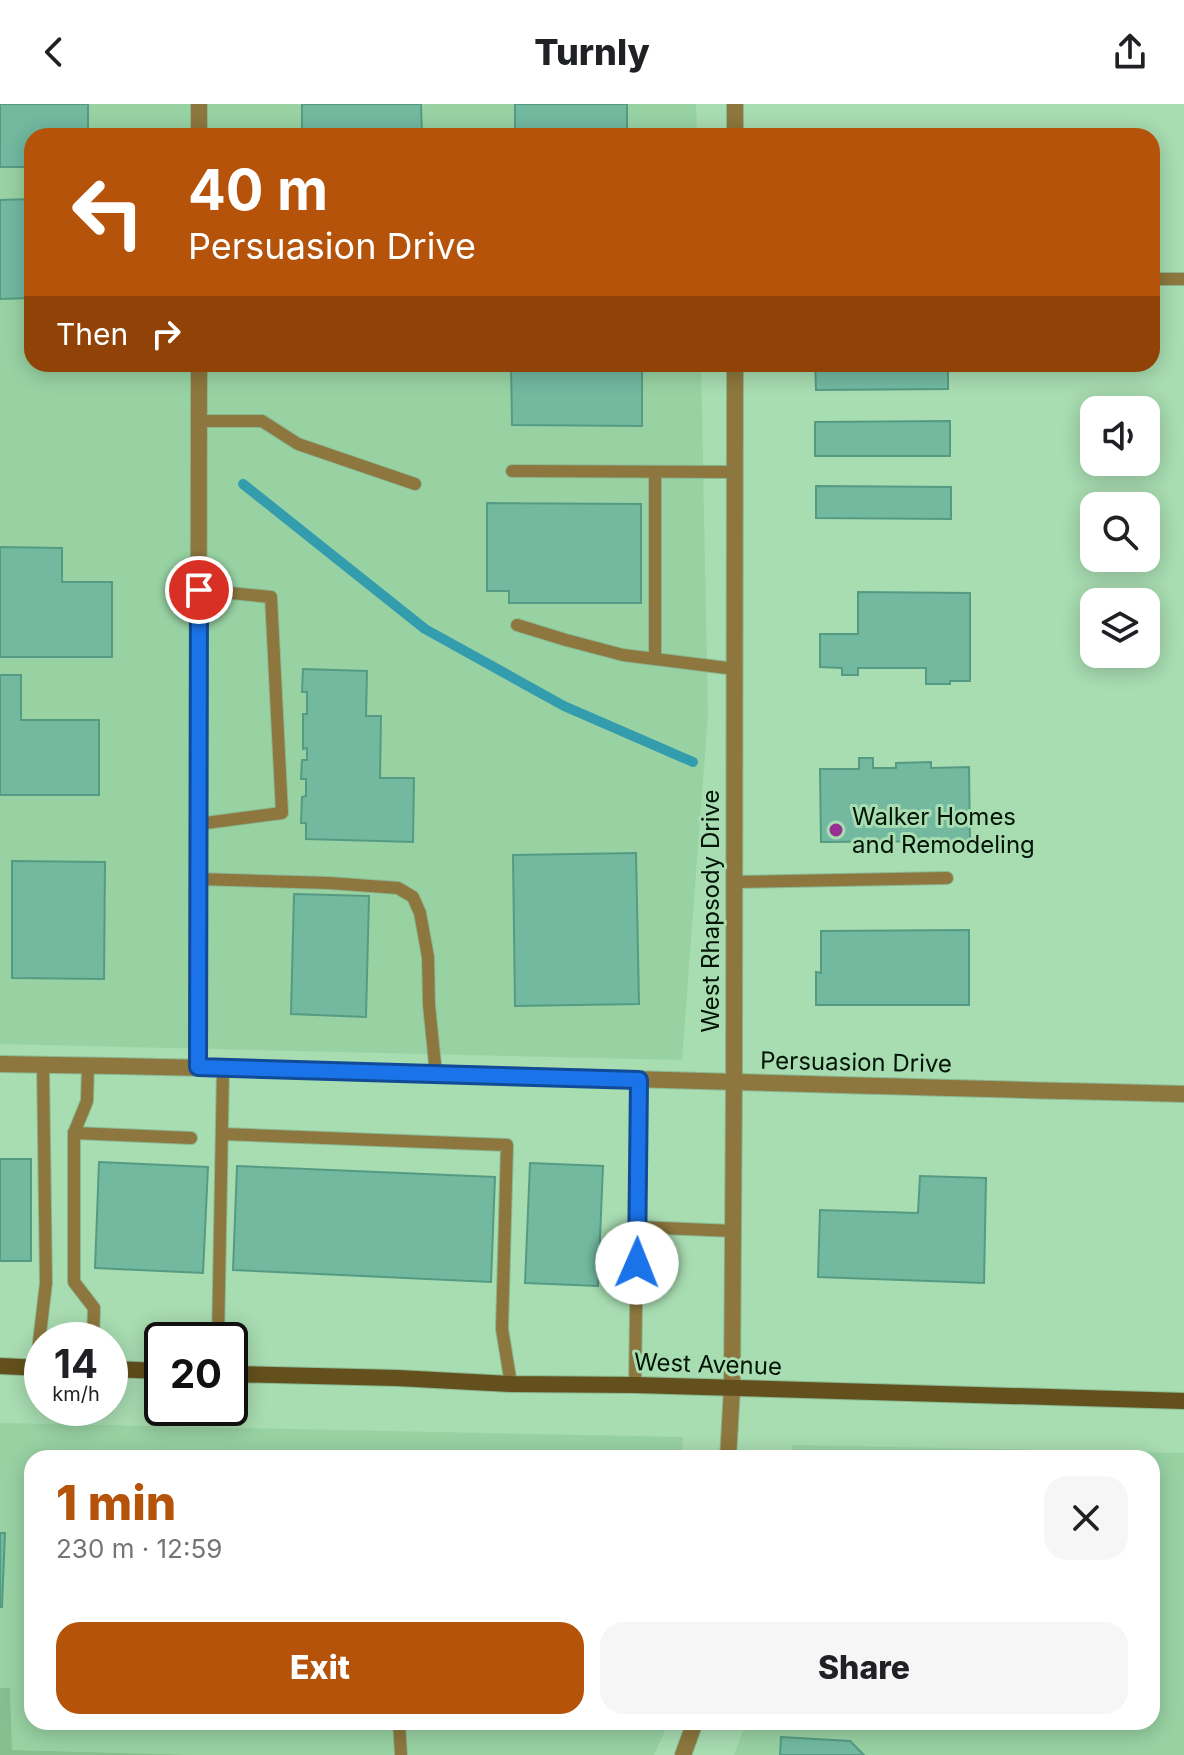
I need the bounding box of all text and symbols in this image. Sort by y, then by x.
icon: back [32,30,76,74]
text: Turnly [534,30,650,74]
icon: share [1108,30,1152,74]
text: 40 m [188,156,328,224]
icon: left [56,160,160,264]
text: Persuasion Drive [188,224,476,268]
icon: right [144,312,188,356]
text: Then [56,316,128,352]
map controls [1080,396,1160,668]
button: sound [1080,396,1160,476]
button: search [1080,492,1160,572]
pin [165,556,233,624]
icon: arrive [177,568,221,612]
button: layers [1080,588,1160,668]
street label: West Rhapsody Drive [696,789,725,1033]
place label: Walker Homes and Remodeling [852,802,1035,859]
marker: Walker Homes and Remodeling [827,821,845,839]
street label: Persuasion Drive [760,1046,952,1078]
position arrow [595,1221,679,1305]
speed limit sign: 20 [144,1322,248,1426]
text: 14 [54,1339,98,1388]
street label: West Avenue [634,1347,782,1381]
text: km/h [52,1382,100,1406]
text: 1 min [56,1473,176,1532]
button: close [1044,1476,1128,1560]
text: 230 m · 12:59 [56,1533,222,1564]
button: Exit [56,1622,584,1714]
button: Share [600,1622,1128,1714]

